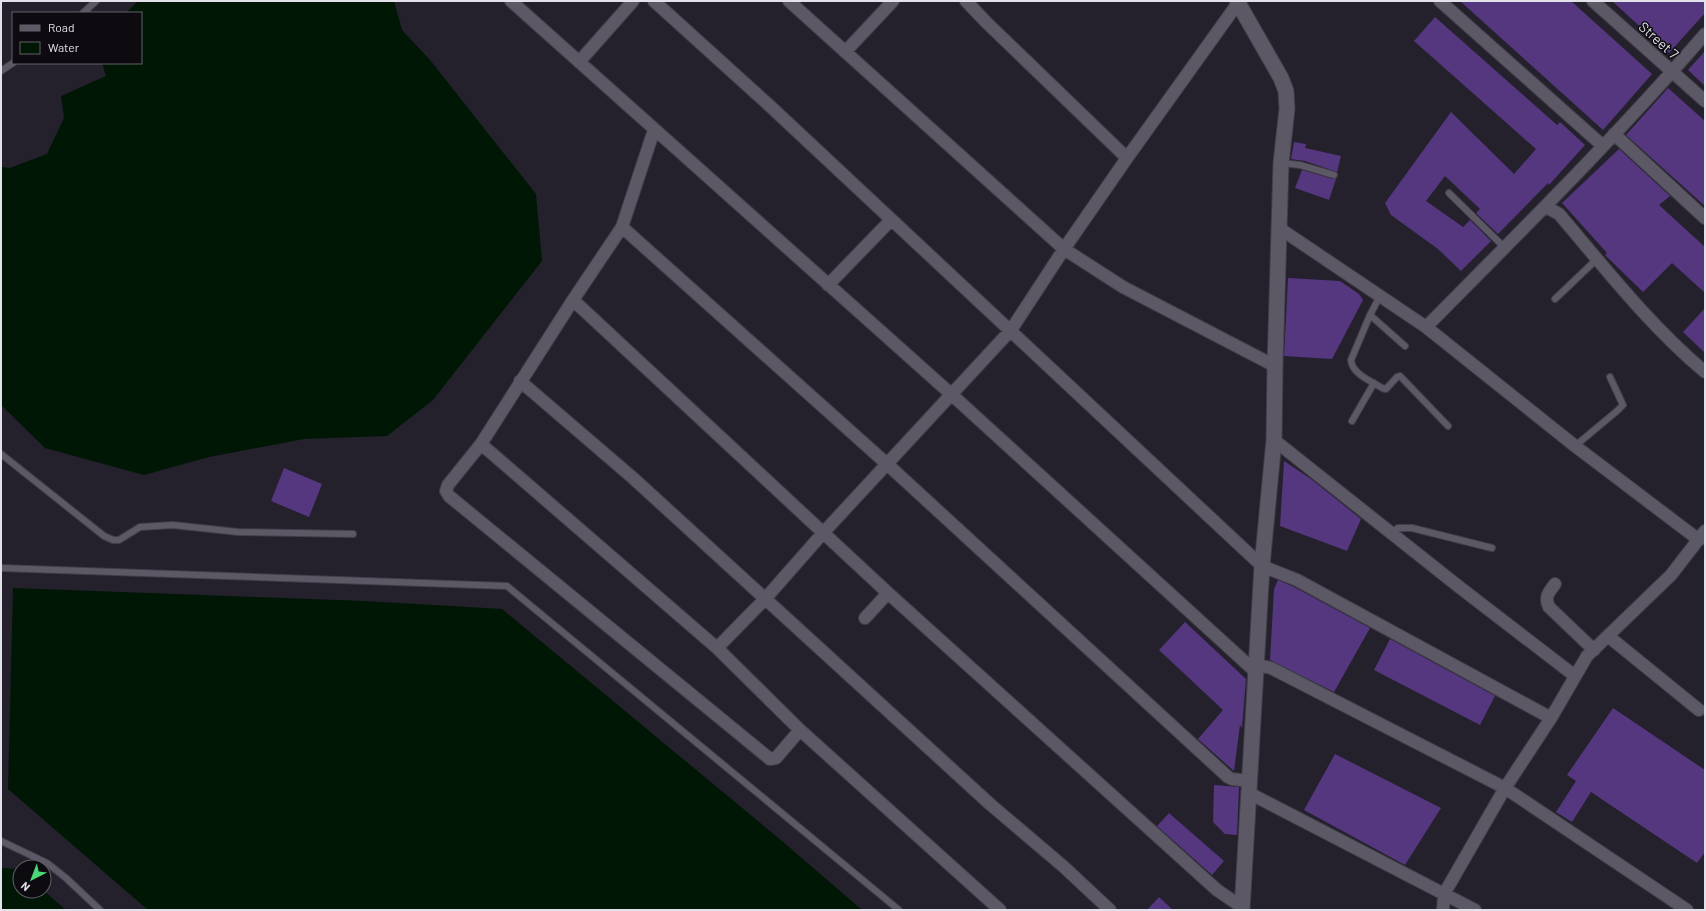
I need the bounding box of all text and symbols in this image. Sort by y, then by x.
legend [12,12,142,64]
street label: Street 7 [1636,18,1683,63]
text: Road [48,20,75,34]
text: Water [48,40,80,54]
north arrow [12,859,52,899]
text: N [18,880,32,894]

